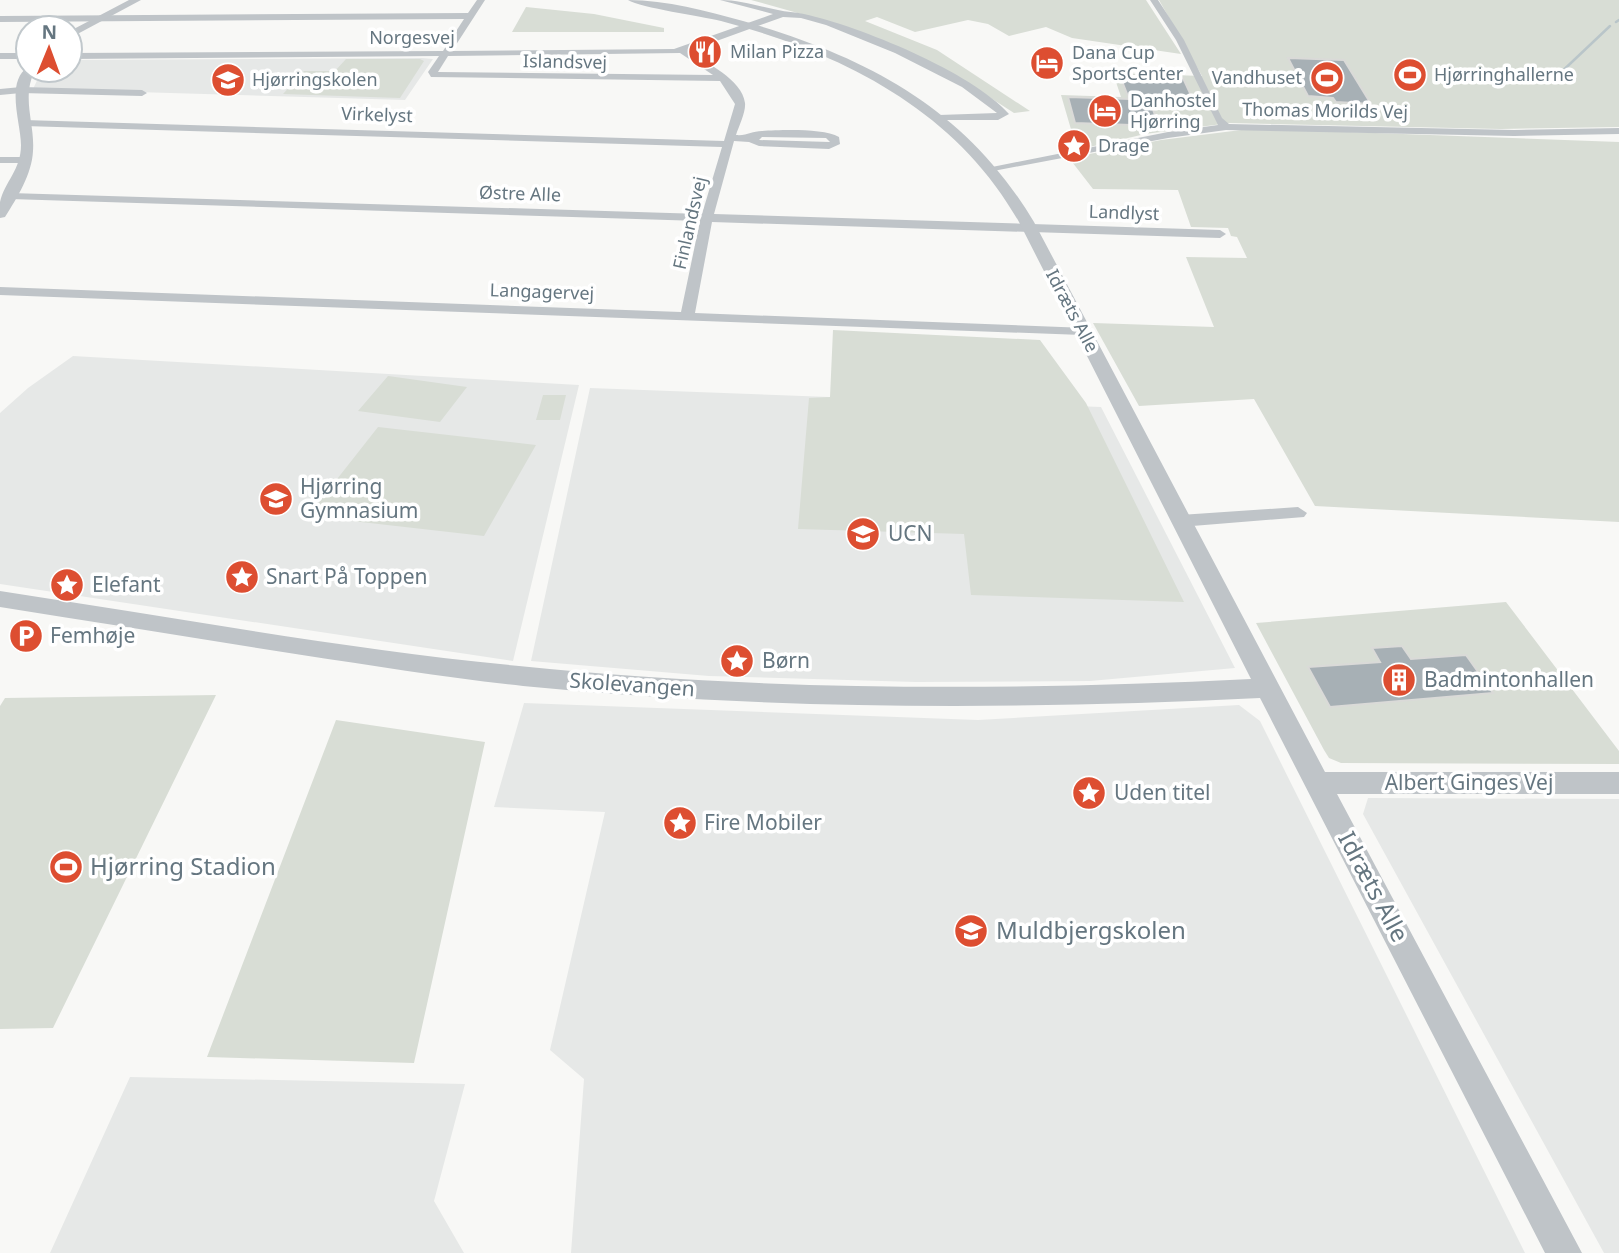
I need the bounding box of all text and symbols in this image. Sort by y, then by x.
north arrow [14,14,84,84]
text: N [41,19,57,45]
street label: Norgesvej [369,25,455,49]
restaurant icon: Milan Pizza [686,33,724,71]
place label: Milan Pizza [730,39,824,63]
place label: Dana Cup SportsCenter [1072,40,1184,85]
hotel icon: Dana Cup SportsCenter [1028,44,1066,82]
street label: Islandsvej [523,48,607,74]
sports icon: Hjørringhallerne [1391,56,1429,94]
sports icon: Vandhuset [1308,59,1346,97]
school or university icon: Hjørringskolen [209,61,247,99]
place label: Hjørringhallerne [1434,62,1574,86]
place label: Vandhuset [1212,65,1302,89]
place label: Hjørringskolen [252,67,378,91]
place label: Danhostel Hjørring [1130,88,1216,133]
hotel icon: Danhostel Hjørring [1086,92,1124,130]
street label: Thomas Morilds Vej [1242,97,1408,123]
street label: Virkelyst [341,101,414,127]
place icon: Drage [1055,127,1093,165]
place label: Drage [1098,133,1150,157]
street label: Finlandsvej [667,174,711,272]
street label: Østre Alle [479,180,561,206]
street label: Landlyst [1088,199,1160,225]
street label: Idræts Alle [1041,265,1105,356]
street label: Langagervej [489,277,595,305]
place label: Hjørring Gymnasium [300,472,418,524]
school or university icon: Hjørring Gymnasium [257,480,295,518]
school or university icon: UCN [844,515,882,553]
place label: UCN [888,519,933,547]
place icon: Snart På Toppen [223,558,261,596]
place label: Snart På Toppen [266,562,428,590]
place icon: Elefant [48,566,86,604]
place label: Elefant [92,570,161,598]
parking icon: Femhøje [7,617,45,655]
place label: Femhøje [50,621,135,649]
place icon: Børn [718,642,756,680]
place label: Børn [762,646,810,674]
building icon: Badmintonhallen [1380,661,1418,699]
place label: Badmintonhallen [1424,665,1594,693]
street label: Skolevangen [569,666,696,702]
street label: Albert Ginges Vej [1385,768,1553,796]
place icon: Uden titel [1070,774,1108,812]
place label: Uden titel [1114,778,1210,806]
place icon: Fire Mobiler [661,804,699,842]
place label: Fire Mobiler [704,808,822,836]
street label: Idræts Alle [1331,825,1417,947]
sports icon: Hjørring Stadion [47,848,85,886]
place label: Hjørring Stadion [90,849,276,882]
school or university icon: Muldbjergskolen [952,912,990,950]
place label: Muldbjergskolen [996,913,1186,946]

